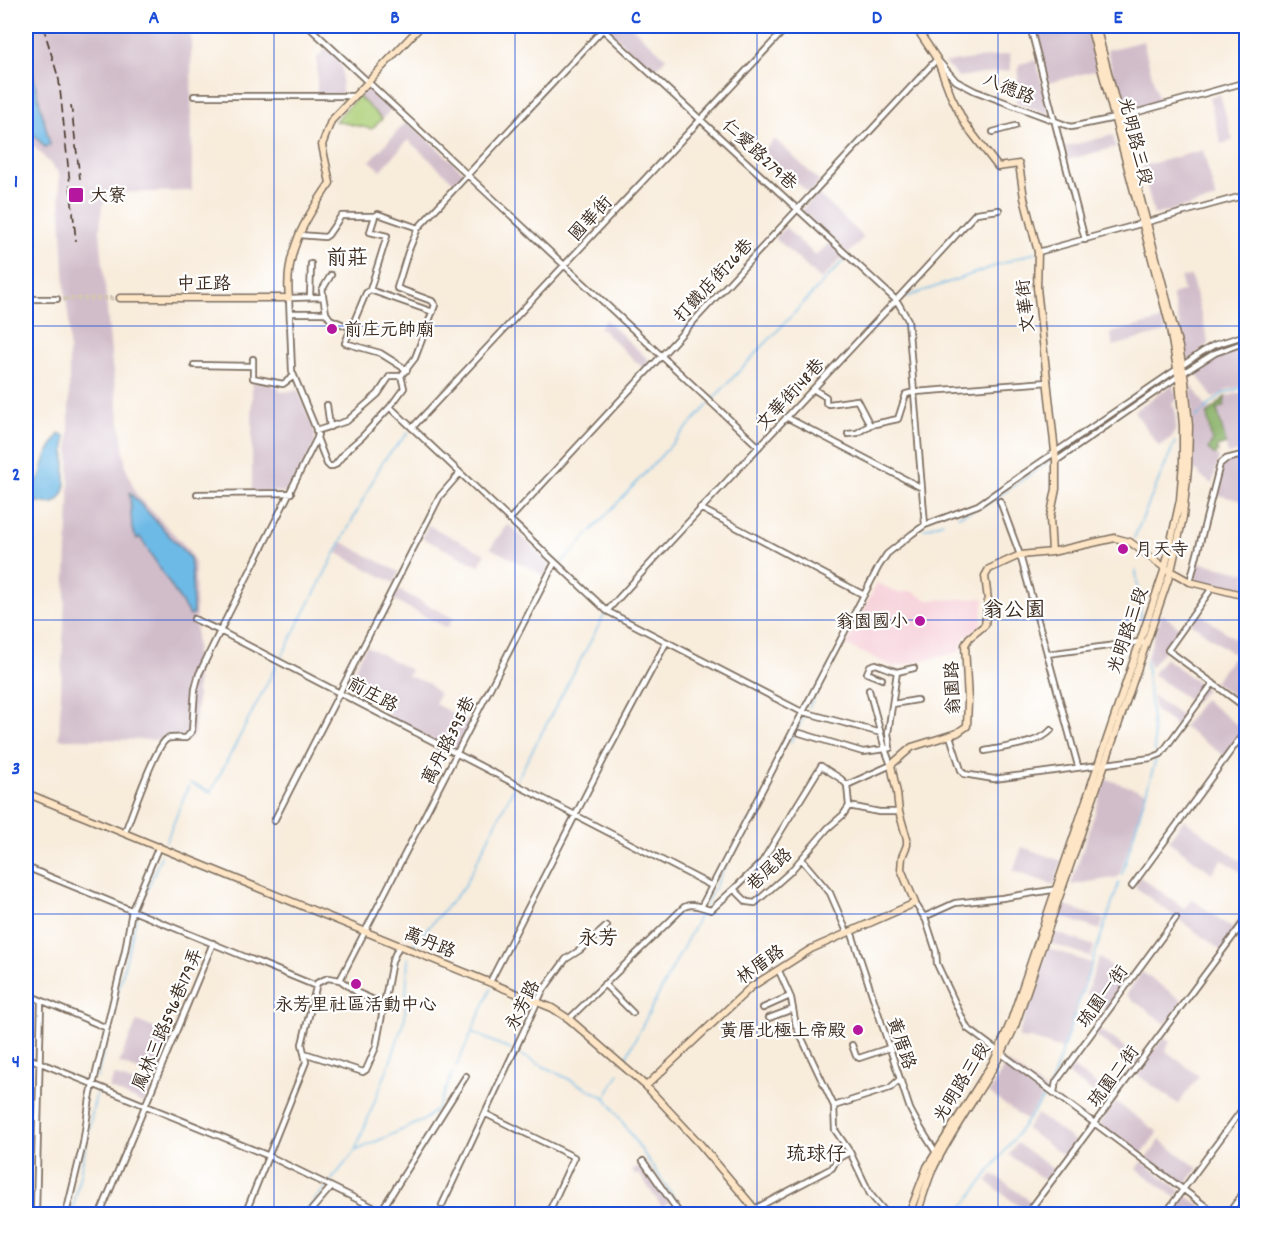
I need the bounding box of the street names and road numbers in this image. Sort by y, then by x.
street label: 八德路 [978,69,1038,112]
street label: 光明路三段 [1111,95,1157,188]
street label: 仁愛路279巷 [715,114,802,197]
street label: 國華街 [564,191,619,248]
street label: 打鐵店街26巷 [669,234,760,329]
street label: 中正路 [177,273,231,298]
street label: 文華街 [1012,278,1043,334]
street label: 文華街148巷 [752,354,832,437]
street label: 光明路三段 [1103,584,1156,677]
street label: 翁園路 [941,660,968,715]
street label: 前庄路 [342,672,402,720]
street label: 萬丹路395巷 [417,692,483,790]
street label: 巷尾路 [742,844,799,898]
street label: 萬丹路 [399,923,459,966]
street label: 林厝路 [732,940,791,992]
street label: 鳳林三路596巷179弄 [128,945,211,1095]
street label: 琉園一街 [1073,961,1135,1034]
street label: 永芳路 [501,976,548,1036]
street label: 黃厝路 [879,1014,920,1073]
street label: 光明路三段 [929,1039,998,1128]
street label: 琉園二街 [1083,1041,1147,1114]

